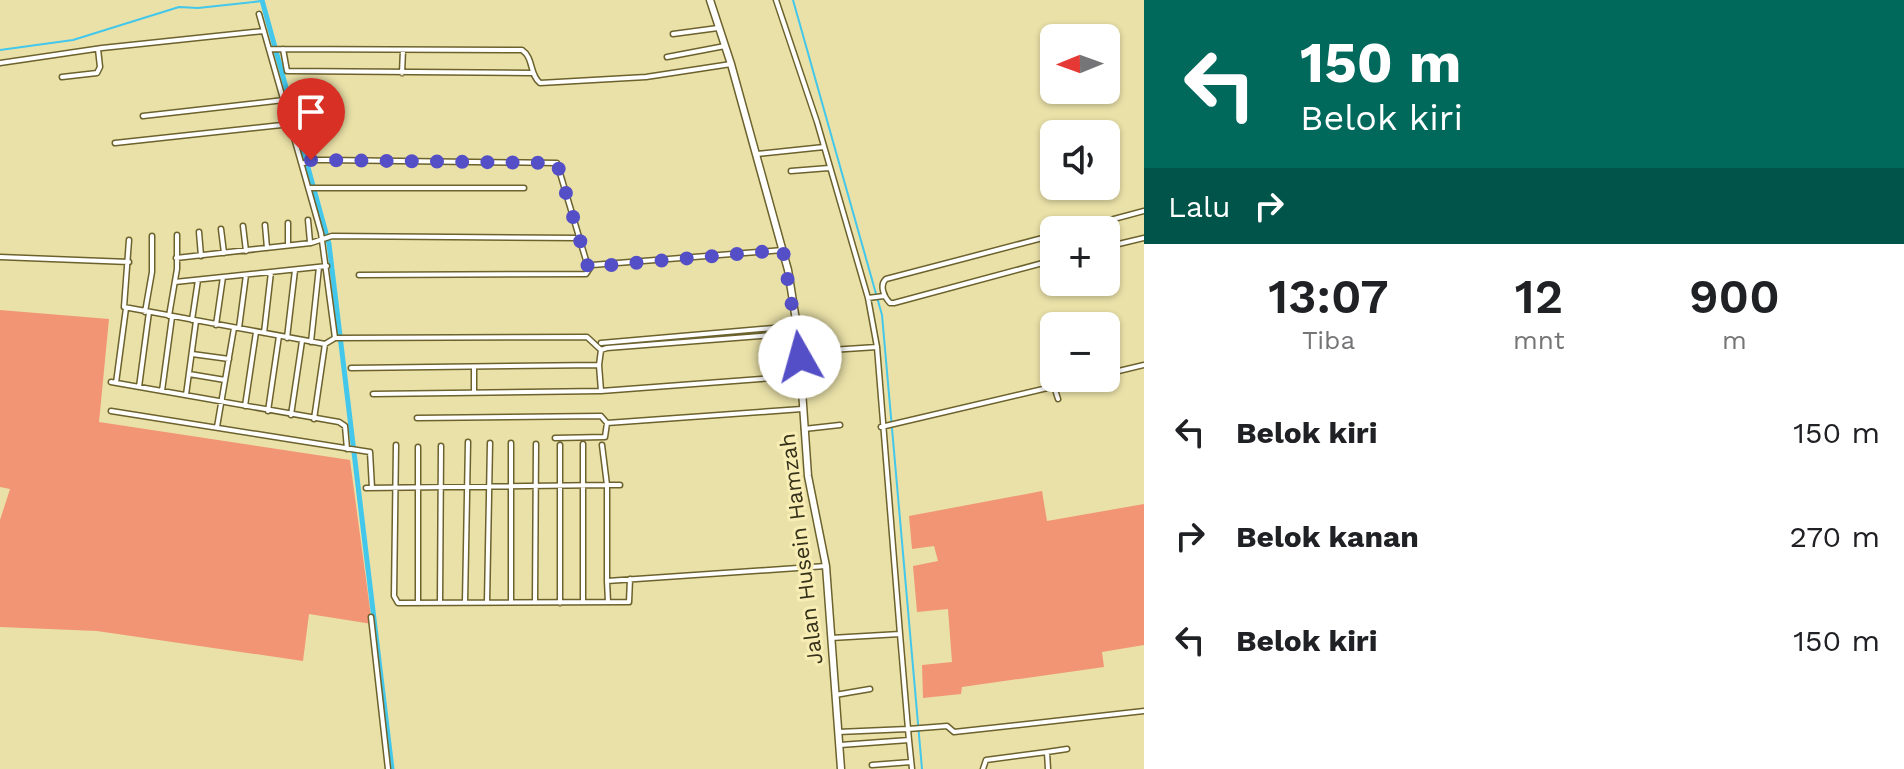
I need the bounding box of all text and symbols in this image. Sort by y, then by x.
north arrow [1040,24,1120,104]
map controls [1040,24,1120,392]
text: 150 m [1300,30,1462,96]
icon: left [1168,32,1272,136]
pin [277,78,345,160]
icon: arrive [289,90,333,134]
text: Belok kiri [1300,97,1463,139]
button: sound [1040,120,1120,200]
icon: right [1247,184,1291,228]
text: Lalu [1168,189,1231,224]
button: + [1040,216,1120,296]
text: 13:07 [1268,268,1389,325]
text: 12 [1515,268,1563,325]
text: 900 [1689,268,1780,325]
button: − [1040,312,1120,392]
position arrow [758,315,842,399]
text: Tiba [1302,325,1355,355]
text: mnt [1513,325,1565,355]
text: m [1722,325,1747,355]
icon: left [1168,410,1212,454]
text: Belok kiri [1236,415,1378,450]
text: 150 m [1793,415,1880,450]
street label: Jalan Husein Hamzah [774,432,828,666]
icon: right [1168,514,1212,558]
text: Belok kanan [1236,519,1419,554]
text: 270 m [1789,519,1880,554]
icon: left [1168,618,1212,662]
text: Belok kiri [1236,623,1378,658]
text: 150 m [1793,623,1880,658]

